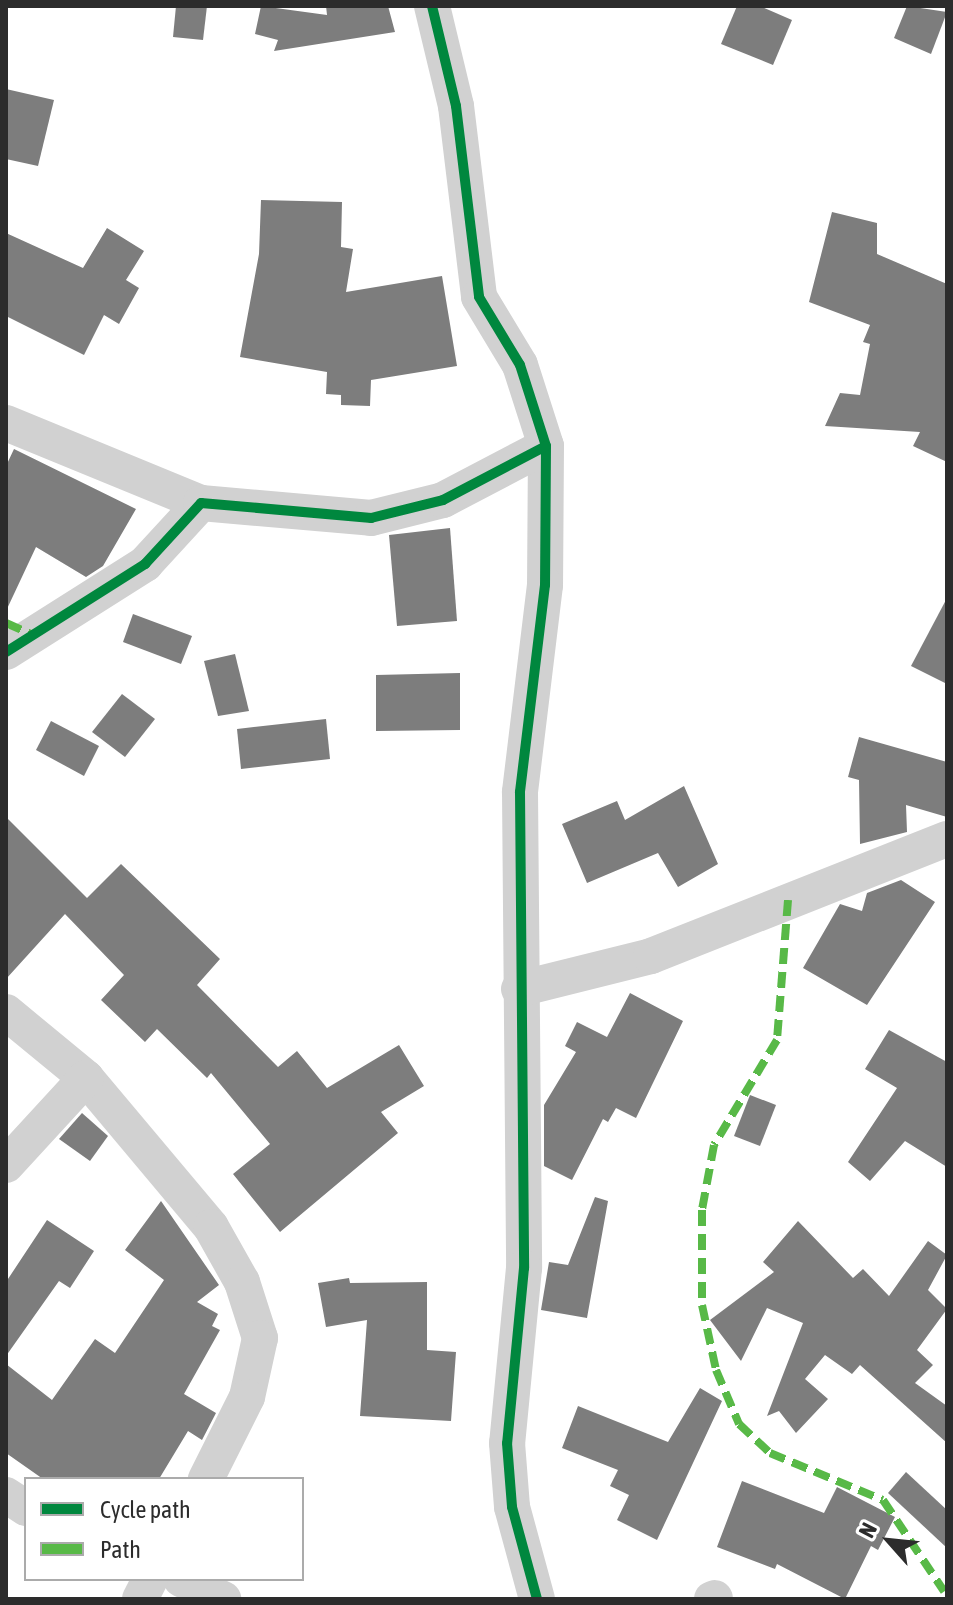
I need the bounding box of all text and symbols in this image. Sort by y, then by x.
legend [24,1477,304,1581]
text: Cycle path [100,1496,191,1523]
north arrow [849,1501,929,1581]
text: N [853,1518,882,1542]
text: Path [100,1536,141,1563]

